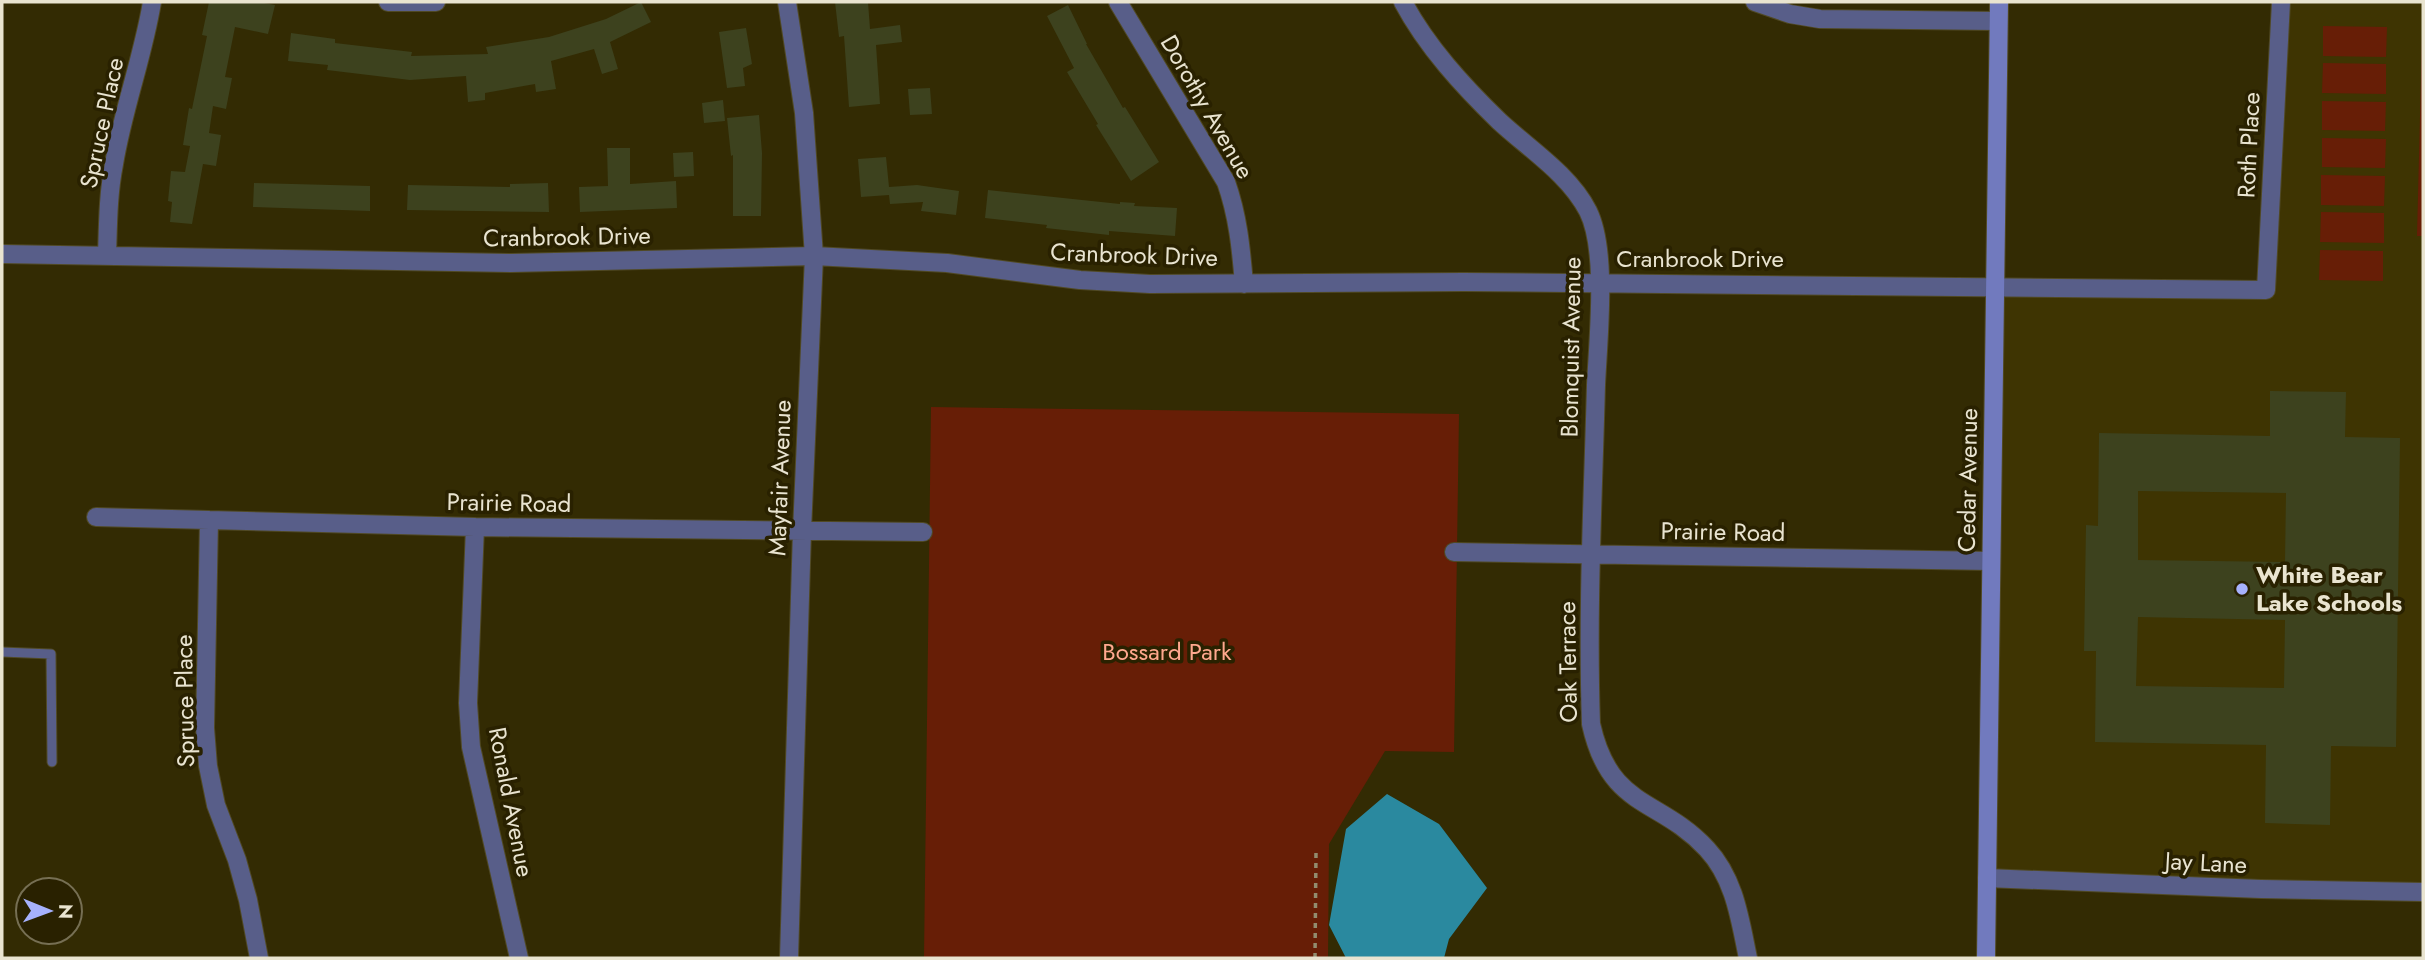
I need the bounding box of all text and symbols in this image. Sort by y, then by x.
street label: Dorothy Avenue [1152,28,1263,185]
street label: Spruce Place [71,54,132,191]
street label: Roth Place [2228,91,2269,199]
street label: Cranbrook Drive [483,218,651,255]
street label: Cranbrook Drive [1050,234,1218,275]
street label: Cranbrook Drive [1616,241,1784,276]
street label: Blomquist Avenue [1551,256,1590,438]
street label: Mayfair Avenue [759,399,800,557]
street label: Cedar Avenue [1949,408,1986,552]
street label: Prairie Road [446,484,572,521]
street label: Prairie Road [1660,513,1786,550]
place label: White Bear Lake Schools [2256,557,2402,620]
marker: White Bear Lake Schools [2234,581,2250,597]
street label: Oak Terrace [1549,601,1586,723]
street label: Spruce Place [166,634,203,768]
park label: Bossard Park [1102,634,1232,669]
street label: Ronald Avenue [480,724,543,880]
street label: Jay Lane [2161,843,2248,882]
north arrow [14,876,84,946]
text: N [52,904,79,919]

